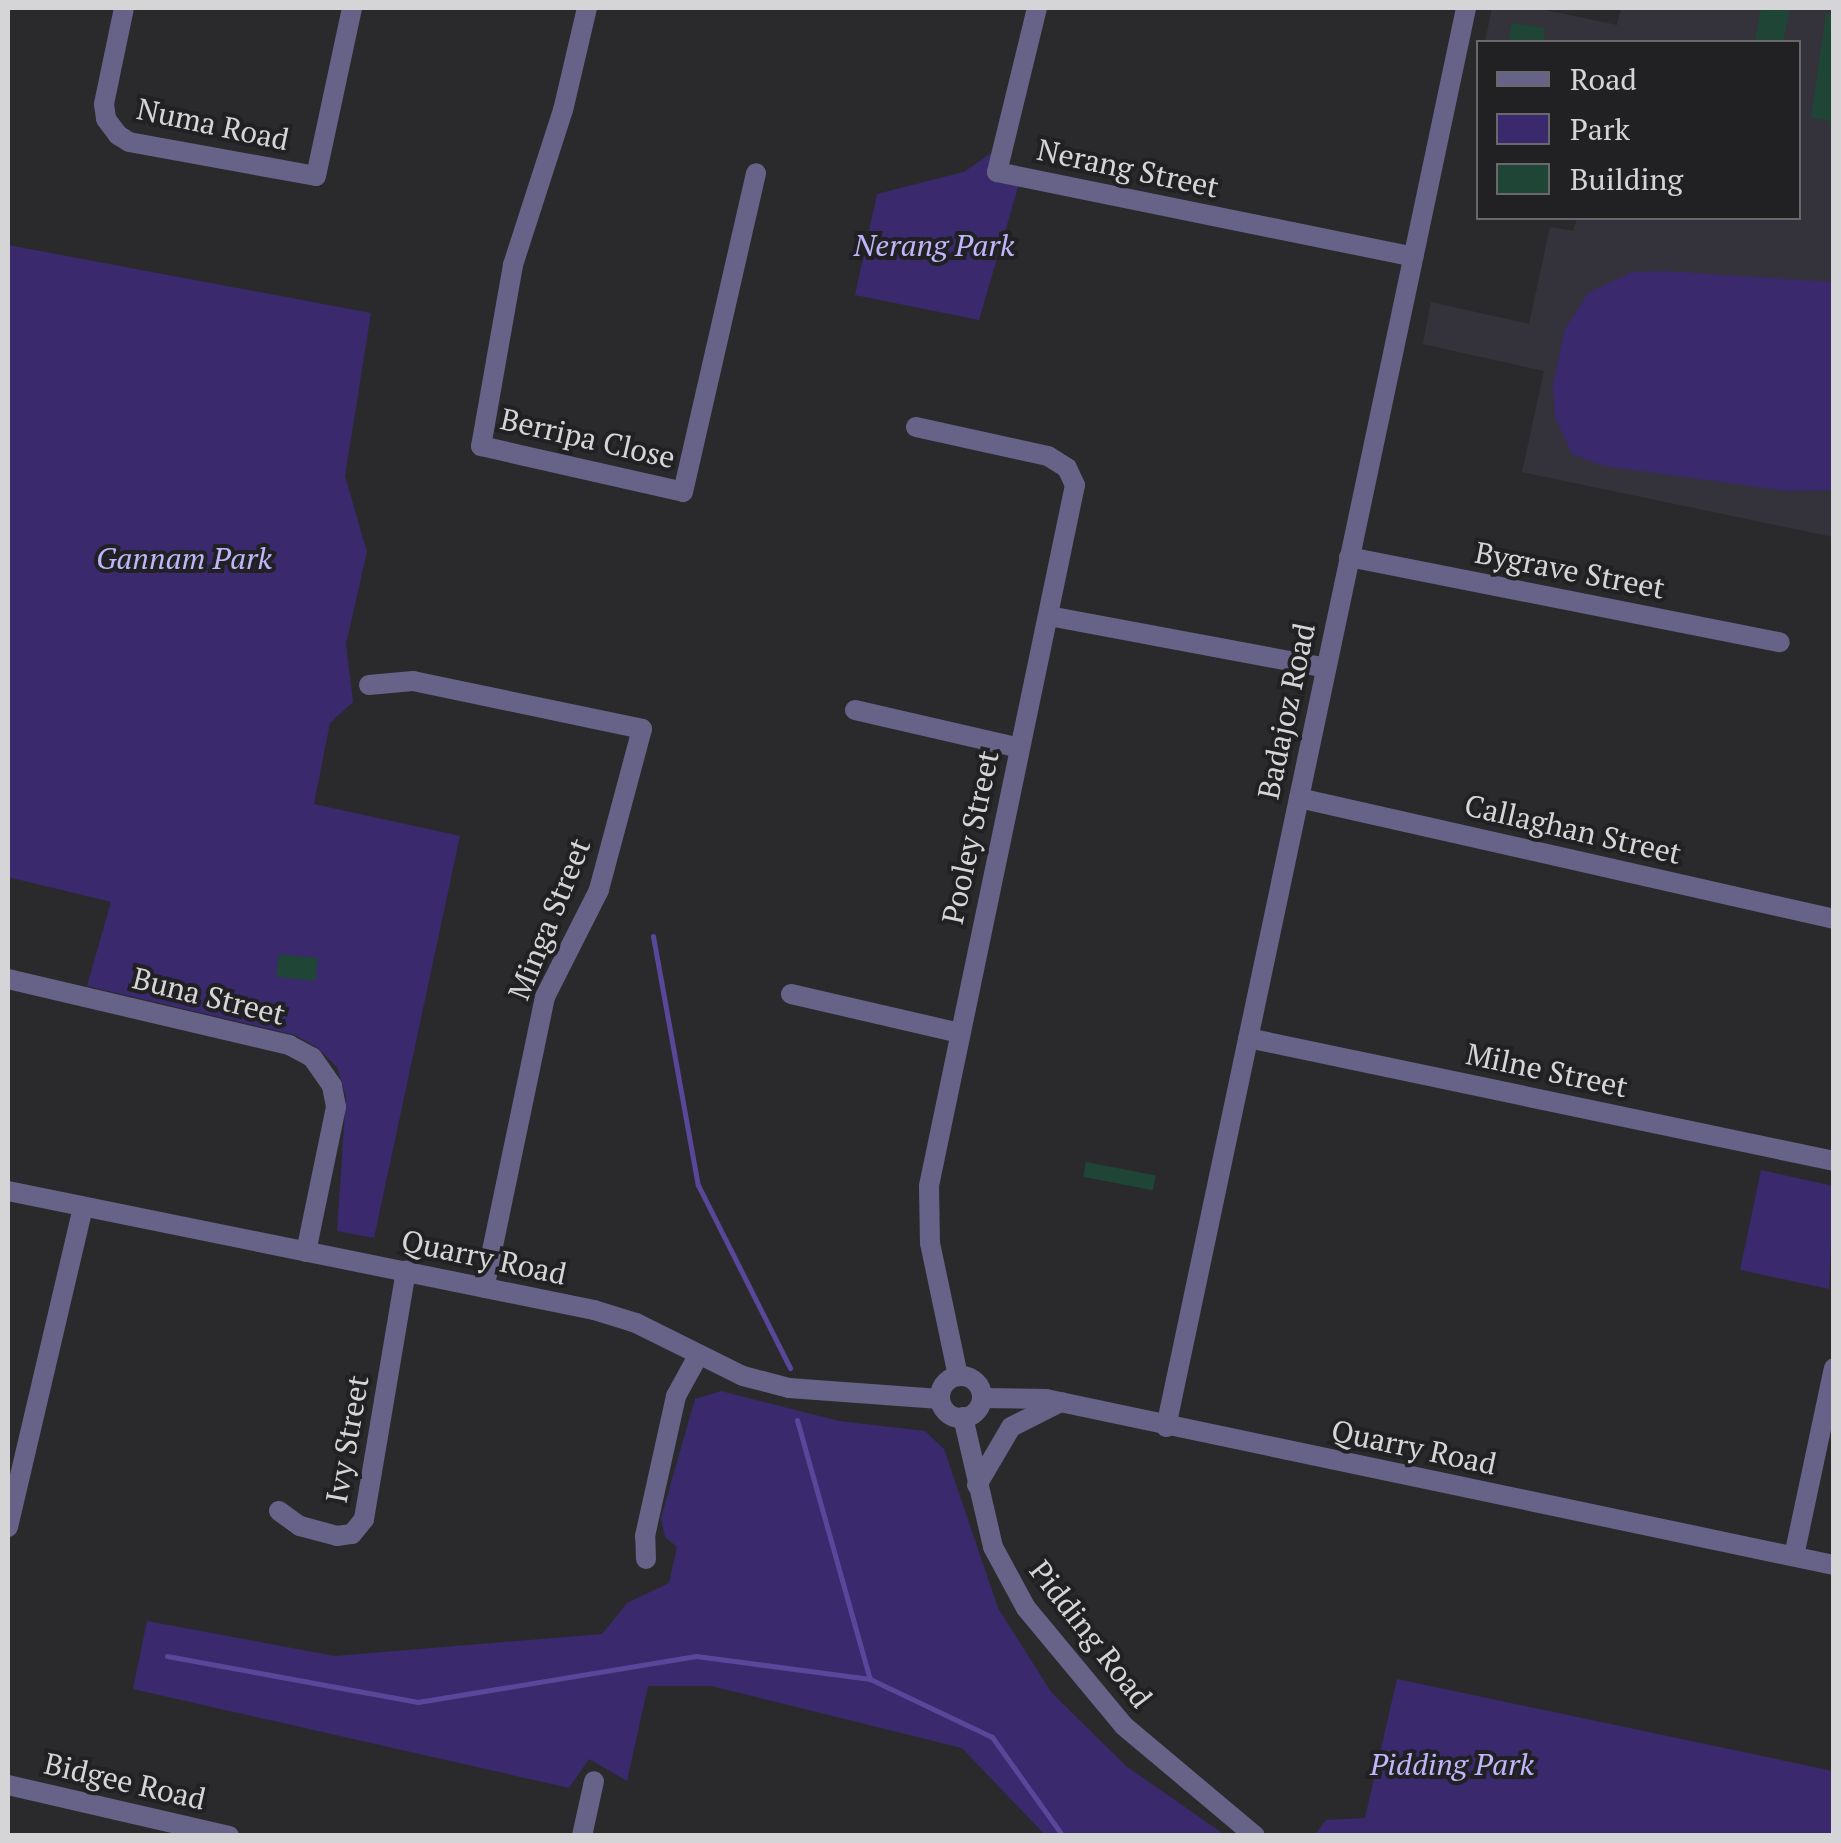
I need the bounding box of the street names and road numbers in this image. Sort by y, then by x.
street label: Numa Road [134,90,292,158]
street label: Nerang Street [1034,131,1222,205]
street label: Berripa Close [497,400,679,476]
street label: Bygrave Street [1472,534,1668,606]
street label: Badajoz Road [1250,620,1322,802]
street label: Pooley Street [934,747,1006,927]
street label: Callaghan Street [1461,787,1685,871]
street label: Minga Street [500,833,598,1005]
street label: Buna Street [129,960,289,1032]
street label: Milne Street [1463,1035,1631,1105]
street label: Quarry Road [398,1222,570,1292]
street label: Ivy Street [318,1372,376,1506]
street label: Quarry Road [1328,1412,1500,1482]
street label: Pidding Road [1022,1553,1160,1715]
street label: Bidgee Road [41,1745,209,1817]

